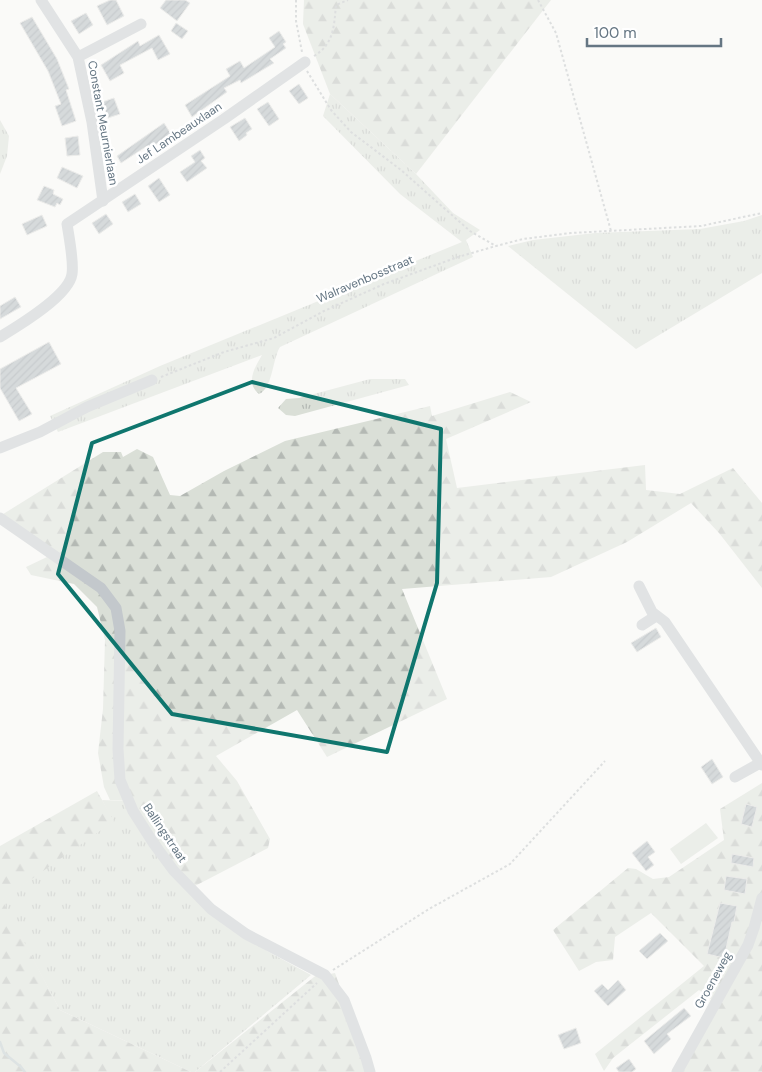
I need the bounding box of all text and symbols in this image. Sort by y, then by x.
scale bar [587,15,721,47]
text: 100 m [594,23,637,43]
street label: Constant Meurnierlaan [84,59,122,187]
street label: Jef Lambeauxlaan [133,98,225,168]
street label: Walravenbosstraat [314,251,416,307]
street label: Ballingstraat [139,800,191,866]
street label: Groeneweg [691,948,735,1011]

